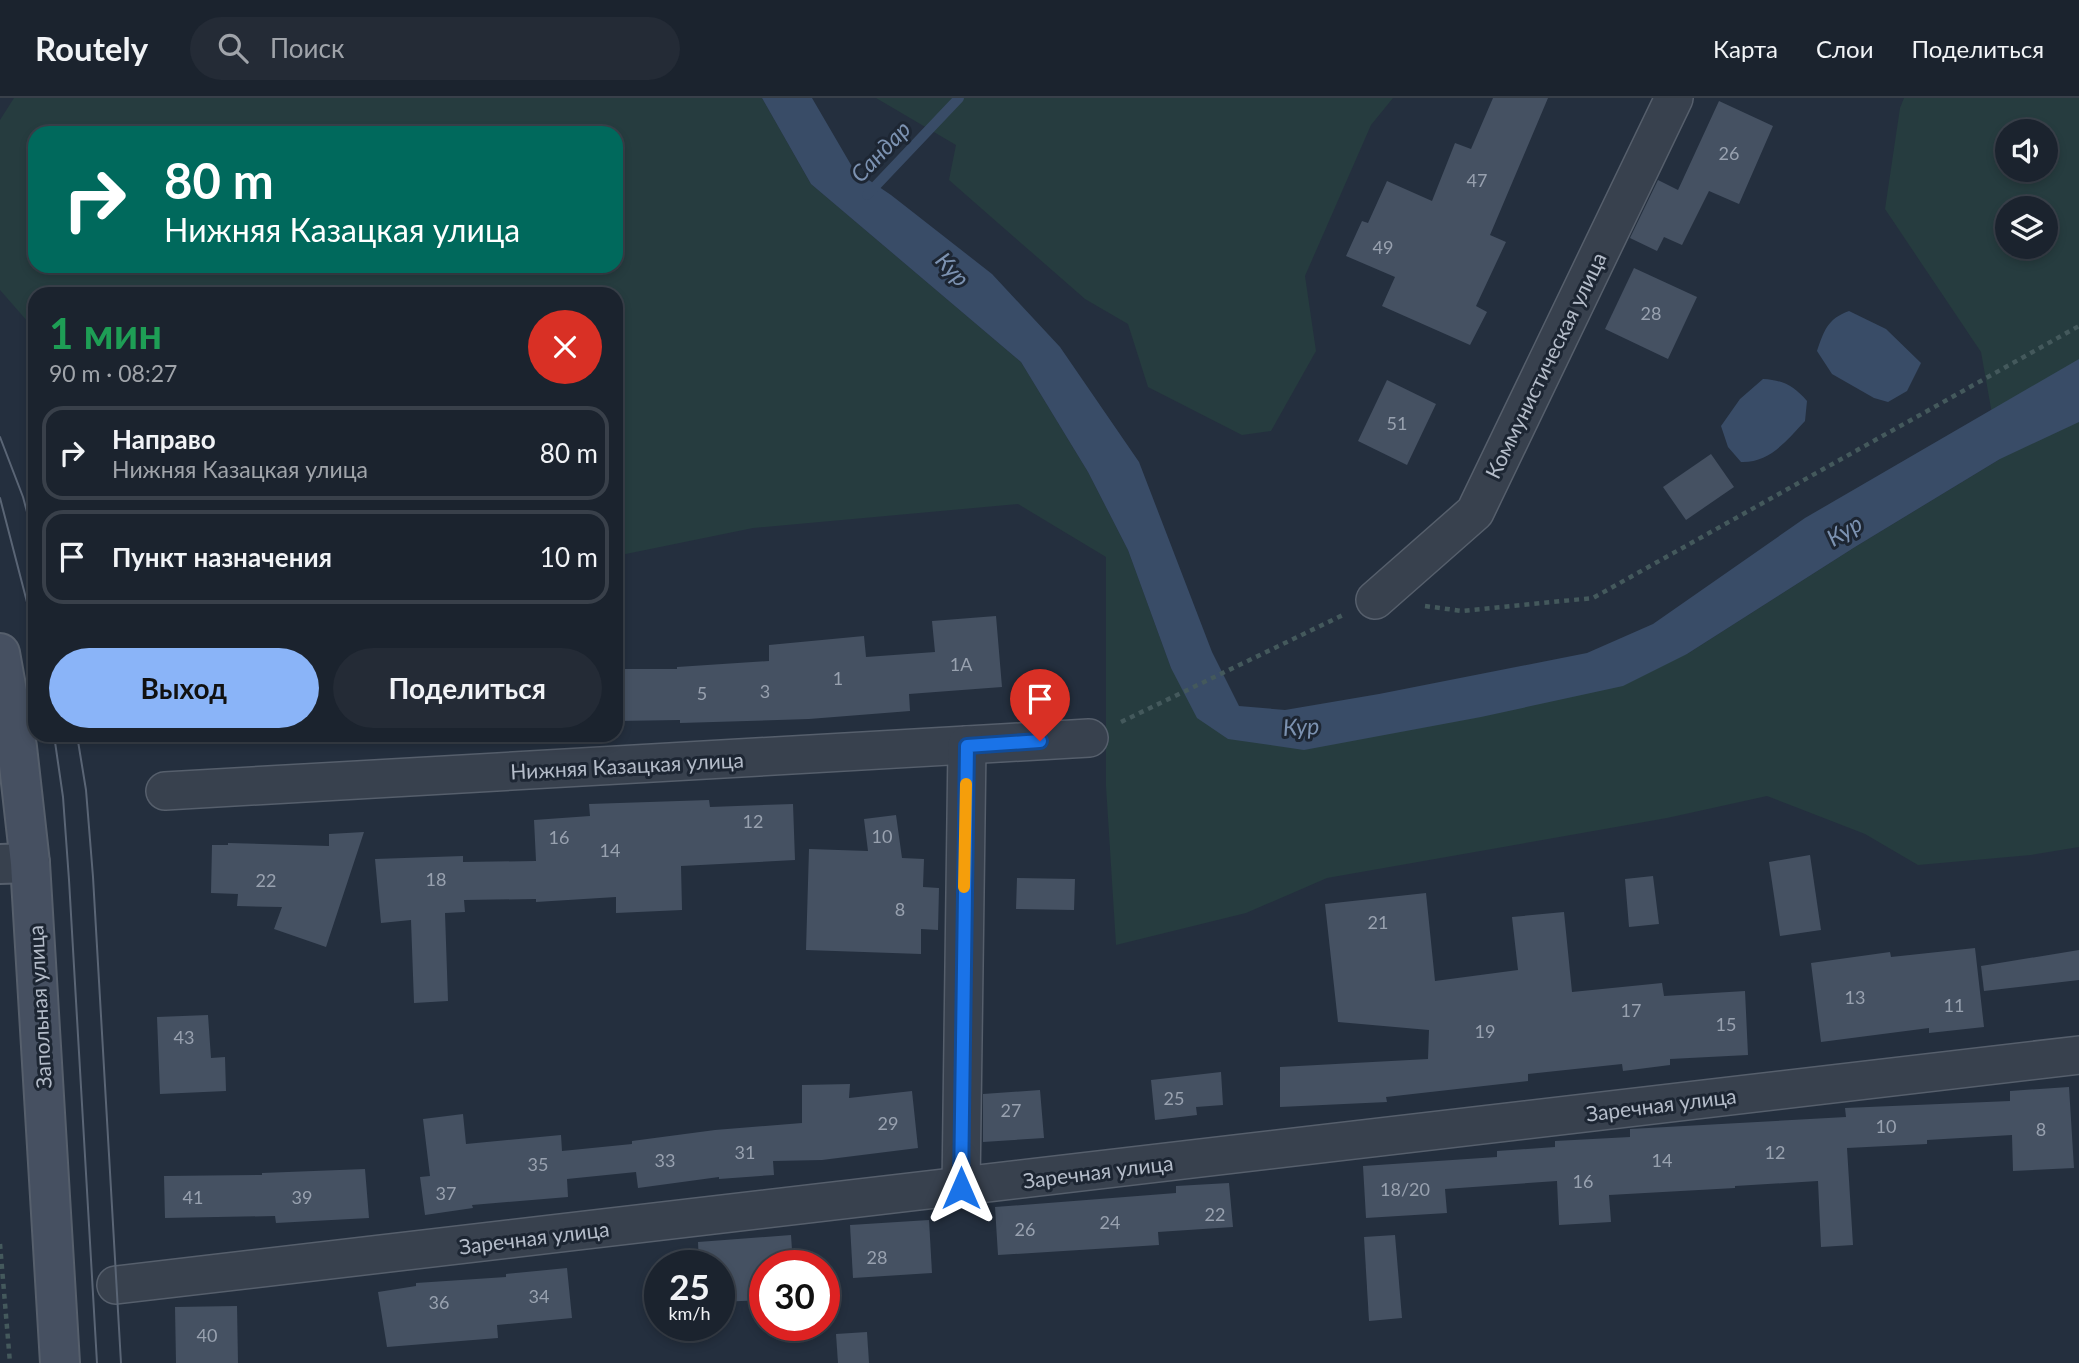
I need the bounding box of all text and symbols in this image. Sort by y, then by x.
search box [190,17,680,80]
text: Routely [35,28,148,68]
icon: search [214,29,252,67]
text: Поиск [270,32,344,64]
text: Карта [1713,34,1778,63]
text: Слои [1816,34,1873,63]
text: Поделиться [1911,34,2044,63]
water label: Сандар [844,115,916,187]
map controls [1995,119,2058,259]
button: sound [1995,119,2058,182]
house number: 26 [1719,142,1739,164]
text: 80 m [164,151,274,209]
icon: right [49,154,140,245]
house number: 47 [1467,169,1487,191]
button: layers [1995,196,2058,259]
text: Нижняя Казацкая улица [164,210,520,249]
house number: 49 [1373,236,1393,258]
water label: Кур [930,246,976,292]
street label: Коммунистическая улица [1479,248,1611,482]
house number: 28 [1641,302,1661,324]
text: 1 мин [49,308,162,358]
button: close [528,310,602,384]
text: 90 m · 08:27 [49,359,177,387]
house number: 51 [1387,412,1407,434]
text: Направо [112,423,216,455]
icon: right [53,434,91,472]
text: 80 m [540,437,598,469]
text: Нижняя Казацкая улица [112,455,368,483]
water label: Кур [1821,508,1867,552]
icon: arrive [53,538,91,576]
text: Пункт назначения [112,541,332,573]
text: 10 m [540,541,598,573]
button: Выход [49,648,319,728]
button: Поделиться [333,648,602,728]
house number: 1А [950,653,973,675]
house number: 1 [833,667,843,689]
pin [1010,669,1070,741]
house number: 3 [760,680,770,702]
icon: arrive [1021,680,1059,718]
house number: 5 [697,682,707,704]
water label: Кур [1282,711,1320,741]
street label: Нижняя Казацкая улица [510,746,744,784]
house number: 12 [743,810,763,832]
house number: 10 [872,825,892,847]
house number: 16 [549,826,569,848]
house number: 14 [600,839,620,861]
house number: 18 [426,868,446,890]
house number: 22 [256,869,276,891]
house number: 8 [895,898,905,920]
house number: 21 [1368,911,1388,933]
street label: Запольная улица [22,925,56,1089]
house number: 13 [1845,986,1865,1008]
house number: 11 [1944,994,1964,1016]
house number: 17 [1621,999,1641,1021]
house number: 15 [1716,1013,1736,1035]
house number: 19 [1475,1020,1495,1042]
house number: 43 [174,1026,194,1048]
street label: Заречная улица [1584,1082,1738,1126]
house number: 25 [1164,1087,1184,1109]
house number: 27 [1001,1099,1021,1121]
house number: 29 [878,1112,898,1134]
house number: 10 [1876,1115,1896,1137]
house number: 8 [2036,1118,2046,1140]
house number: 31 [735,1141,755,1163]
house number: 12 [1765,1141,1785,1163]
house number: 33 [655,1149,675,1171]
street label: Заречная улица [1021,1149,1175,1193]
house number: 14 [1652,1149,1672,1171]
position arrow [924,1151,998,1225]
house number: 35 [528,1153,548,1175]
house number: 16 [1573,1170,1593,1192]
house number: 18/20 [1380,1178,1430,1200]
house number: 37 [436,1182,456,1204]
house number: 41 [183,1186,203,1208]
house number: 39 [292,1186,312,1208]
house number: 22 [1205,1203,1225,1225]
house number: 24 [1100,1211,1120,1233]
street label: Заречная улица [457,1215,611,1259]
house number: 26 [1015,1218,1035,1240]
house number: 28 [867,1246,887,1268]
speed limit sign: 30 [749,1250,840,1341]
text: 25 [669,1265,710,1307]
house number: 34 [529,1285,549,1307]
house number: 36 [429,1291,449,1313]
text: km/h [668,1302,711,1324]
house number: 40 [197,1324,217,1346]

